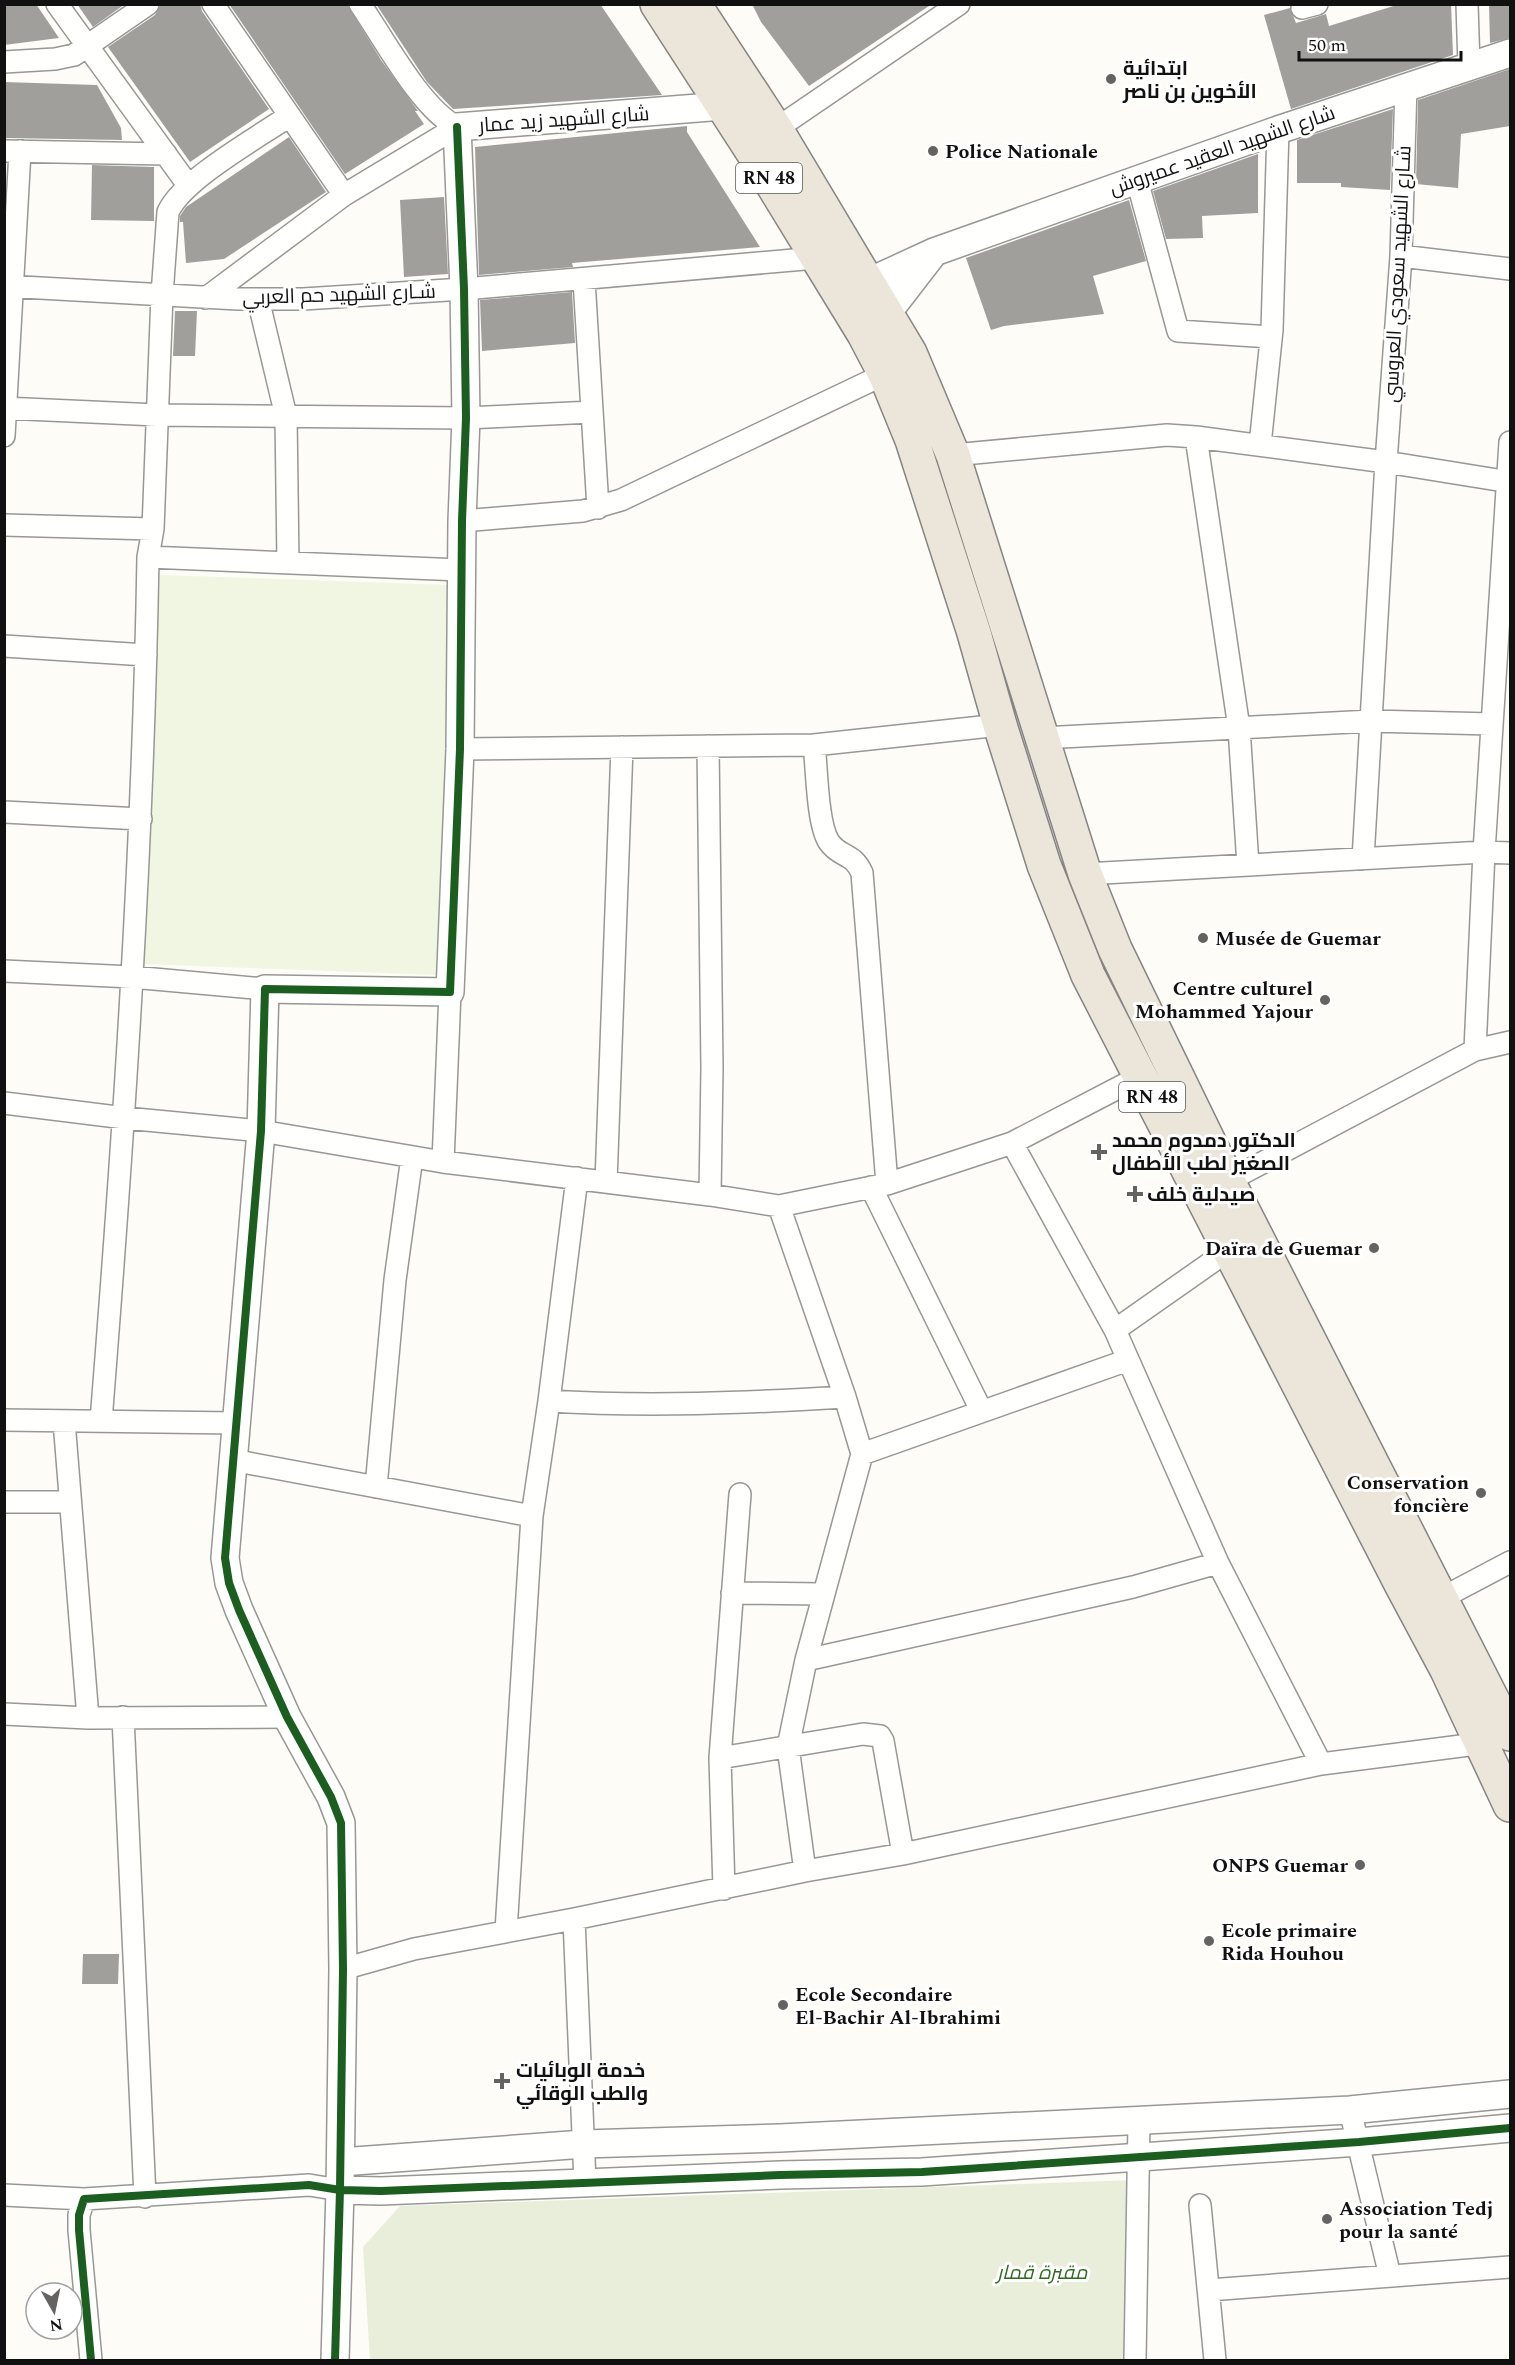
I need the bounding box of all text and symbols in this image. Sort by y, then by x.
scale bar [1299,24,1461,62]
text: 50 m [1308,32,1346,59]
place label: ابتدائية الأخوين بن ناصر [1122,54,1257,107]
marker: ابتدائية الأخوين بن ناصر [1104,72,1118,86]
street label: شارع الشهيد العقيد عميروش [1105,98,1339,204]
street label: شارع الشهيد زيد عمار [477,99,650,141]
place label: Police Nationale [945,137,1098,167]
marker: Police Nationale [926,144,940,158]
street label: شـارع الشهيد سعودي العروسي [1376,145,1420,404]
road number: RN 48 [736,163,802,193]
street label: شـارع الشهيد حم العربي [242,277,436,313]
place label: Musée de Guemar [1215,924,1381,954]
marker: Musée de Guemar [1196,931,1210,945]
place label: Centre culturel Mohammed Yajour [1135,974,1313,1027]
marker: Centre culturel Mohammed Yajour [1318,993,1332,1007]
road number: RN 48 [1119,1082,1185,1112]
place label: الدكتور دمدوم محمد الصغير لطب الأطفال [1112,1126,1296,1179]
marker: الدكتور دمدوم محمد الصغير لطب الأطفال [1090,1143,1108,1161]
place label: صيدلية خلف [1147,1180,1255,1210]
marker: صيدلية خلف [1128,1187,1142,1201]
place label: Daïra de Guemar [1205,1234,1362,1264]
marker: Daïra de Guemar [1367,1241,1381,1255]
place label: Conservation foncière [1347,1468,1469,1521]
marker: Conservation foncière [1474,1486,1488,1500]
place label: ONPS Guemar [1212,1851,1348,1881]
marker: ONPS Guemar [1353,1858,1367,1872]
place label: Ecole primaire Rida Houhou [1221,1916,1357,1969]
marker: Ecole primaire Rida Houhou [1202,1934,1216,1948]
place label: Ecole Secondaire El-Bachir Al-Ibrahimi [795,1980,1001,2033]
marker: Ecole Secondaire El-Bachir Al-Ibrahimi [776,1998,790,2012]
place label: خدمة الوبائيات والطب الوقائي [516,2056,648,2109]
marker: خدمة الوبائيات والطب الوقائي [493,2072,511,2090]
place label: Association Tedj pour la santé [1339,2194,1493,2247]
marker: Association Tedj pour la santé [1320,2212,1334,2226]
park label: مقبرة قمار [994,2258,1089,2288]
north arrow [24,2281,84,2341]
text: N [48,2312,65,2338]

